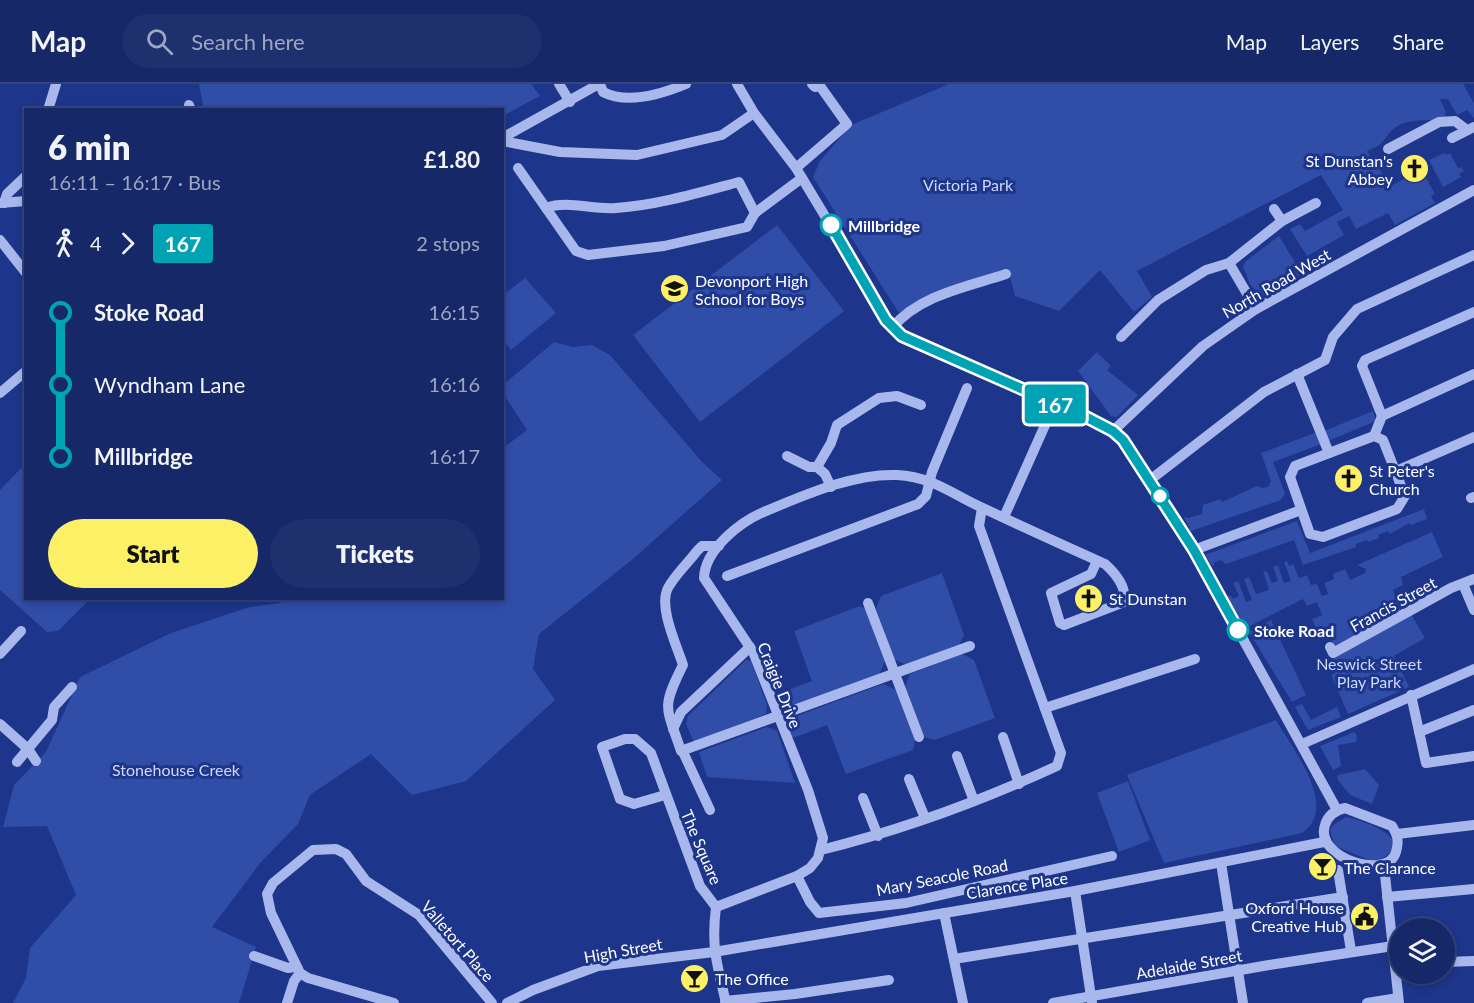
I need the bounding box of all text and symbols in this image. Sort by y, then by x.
search box [122,14,542,68]
text: Map [30,24,86,58]
icon: search [143,25,176,58]
text: Search here [191,28,305,55]
text: Map [1226,29,1267,54]
text: Layers [1300,29,1359,54]
text: Share [1392,29,1444,54]
text: 6 min [48,127,130,167]
text: £1.80 [424,146,480,173]
place label: St Dunstan's Abbey [1306,151,1394,188]
church icon: St Dunstan's Abbey [1398,153,1430,185]
text: 16:11 – 16:17 · Bus [48,170,221,194]
park label: Victoria Park [923,175,1014,194]
marker: Millbridge [820,214,842,236]
place label: Millbridge [848,216,921,235]
icon: walk [48,227,81,260]
icon: forward [111,227,144,260]
text: 4 [90,231,102,255]
text: 167 [165,231,201,256]
text: 2 stops [416,231,480,255]
street label: North Road West [1219,244,1334,322]
place label: Devonport High School for Boys [695,271,808,308]
school or university icon: Devonport High School for Boys [658,273,690,305]
text: Stoke Road [94,299,204,326]
text: 16:15 [429,300,480,324]
text: Wyndham Lane [94,371,245,398]
text: 16:16 [429,372,480,396]
line badge: 167 [1020,384,1090,424]
text: 167 [1037,392,1073,417]
text: Millbridge [94,443,193,470]
text: 16:17 [429,444,480,468]
place label: St Peter's Church [1369,461,1435,498]
church icon: St Peter's Church [1332,463,1364,495]
unlabelled marker [1151,487,1169,505]
button: Start [48,519,258,588]
button: Tickets [270,519,480,588]
street label: Francis Street [1347,572,1440,635]
church icon: St Dunstan [1072,582,1104,614]
place label: St Dunstan [1109,589,1187,608]
marker: Stoke Road [1227,619,1249,641]
place label: Stoke Road [1254,621,1334,640]
street label: Craigie Drive [754,639,806,731]
park label: Neswick Street Play Park [1316,654,1422,691]
park label: Stonehouse Creek [112,760,241,779]
street label: The Square [678,807,726,887]
bar icon: The Clarance [1307,851,1339,883]
street label: Mary Seacole Road [875,855,1009,899]
place label: The Clarance [1344,858,1436,877]
street label: Clarence Place [965,868,1069,902]
street label: Valletort Place [418,897,498,985]
place label: Oxford House Creative Hub [1245,898,1344,935]
public building icon: Oxford House Creative Hub [1349,900,1381,932]
map controls [1389,918,1455,984]
button: layers [1389,918,1455,984]
street label: High Street [582,934,664,966]
street label: Adelaide Street [1135,945,1244,983]
bar icon: The Office [678,962,710,994]
place label: The Office [715,969,789,988]

